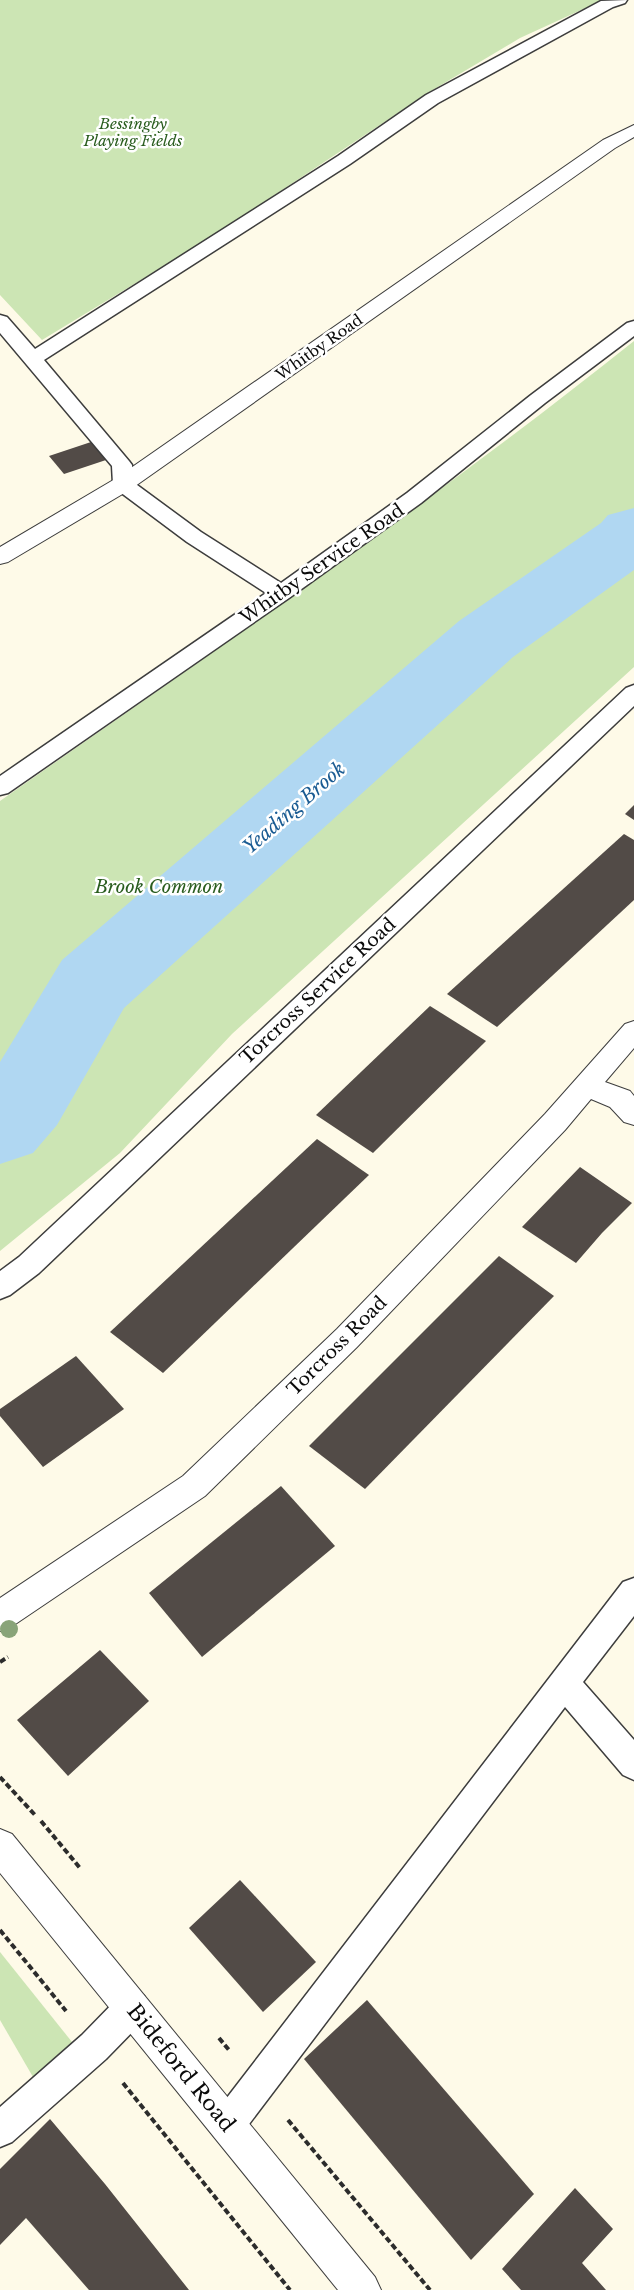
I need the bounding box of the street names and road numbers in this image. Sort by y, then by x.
street label: Whitby Road [271,310,366,385]
street label: Whitby Service Road [235,499,408,630]
street label: Torcross Service Road [236,913,400,1069]
street label: Torcross Road [283,1292,391,1400]
street label: Bideford Road [121,1999,241,2137]

